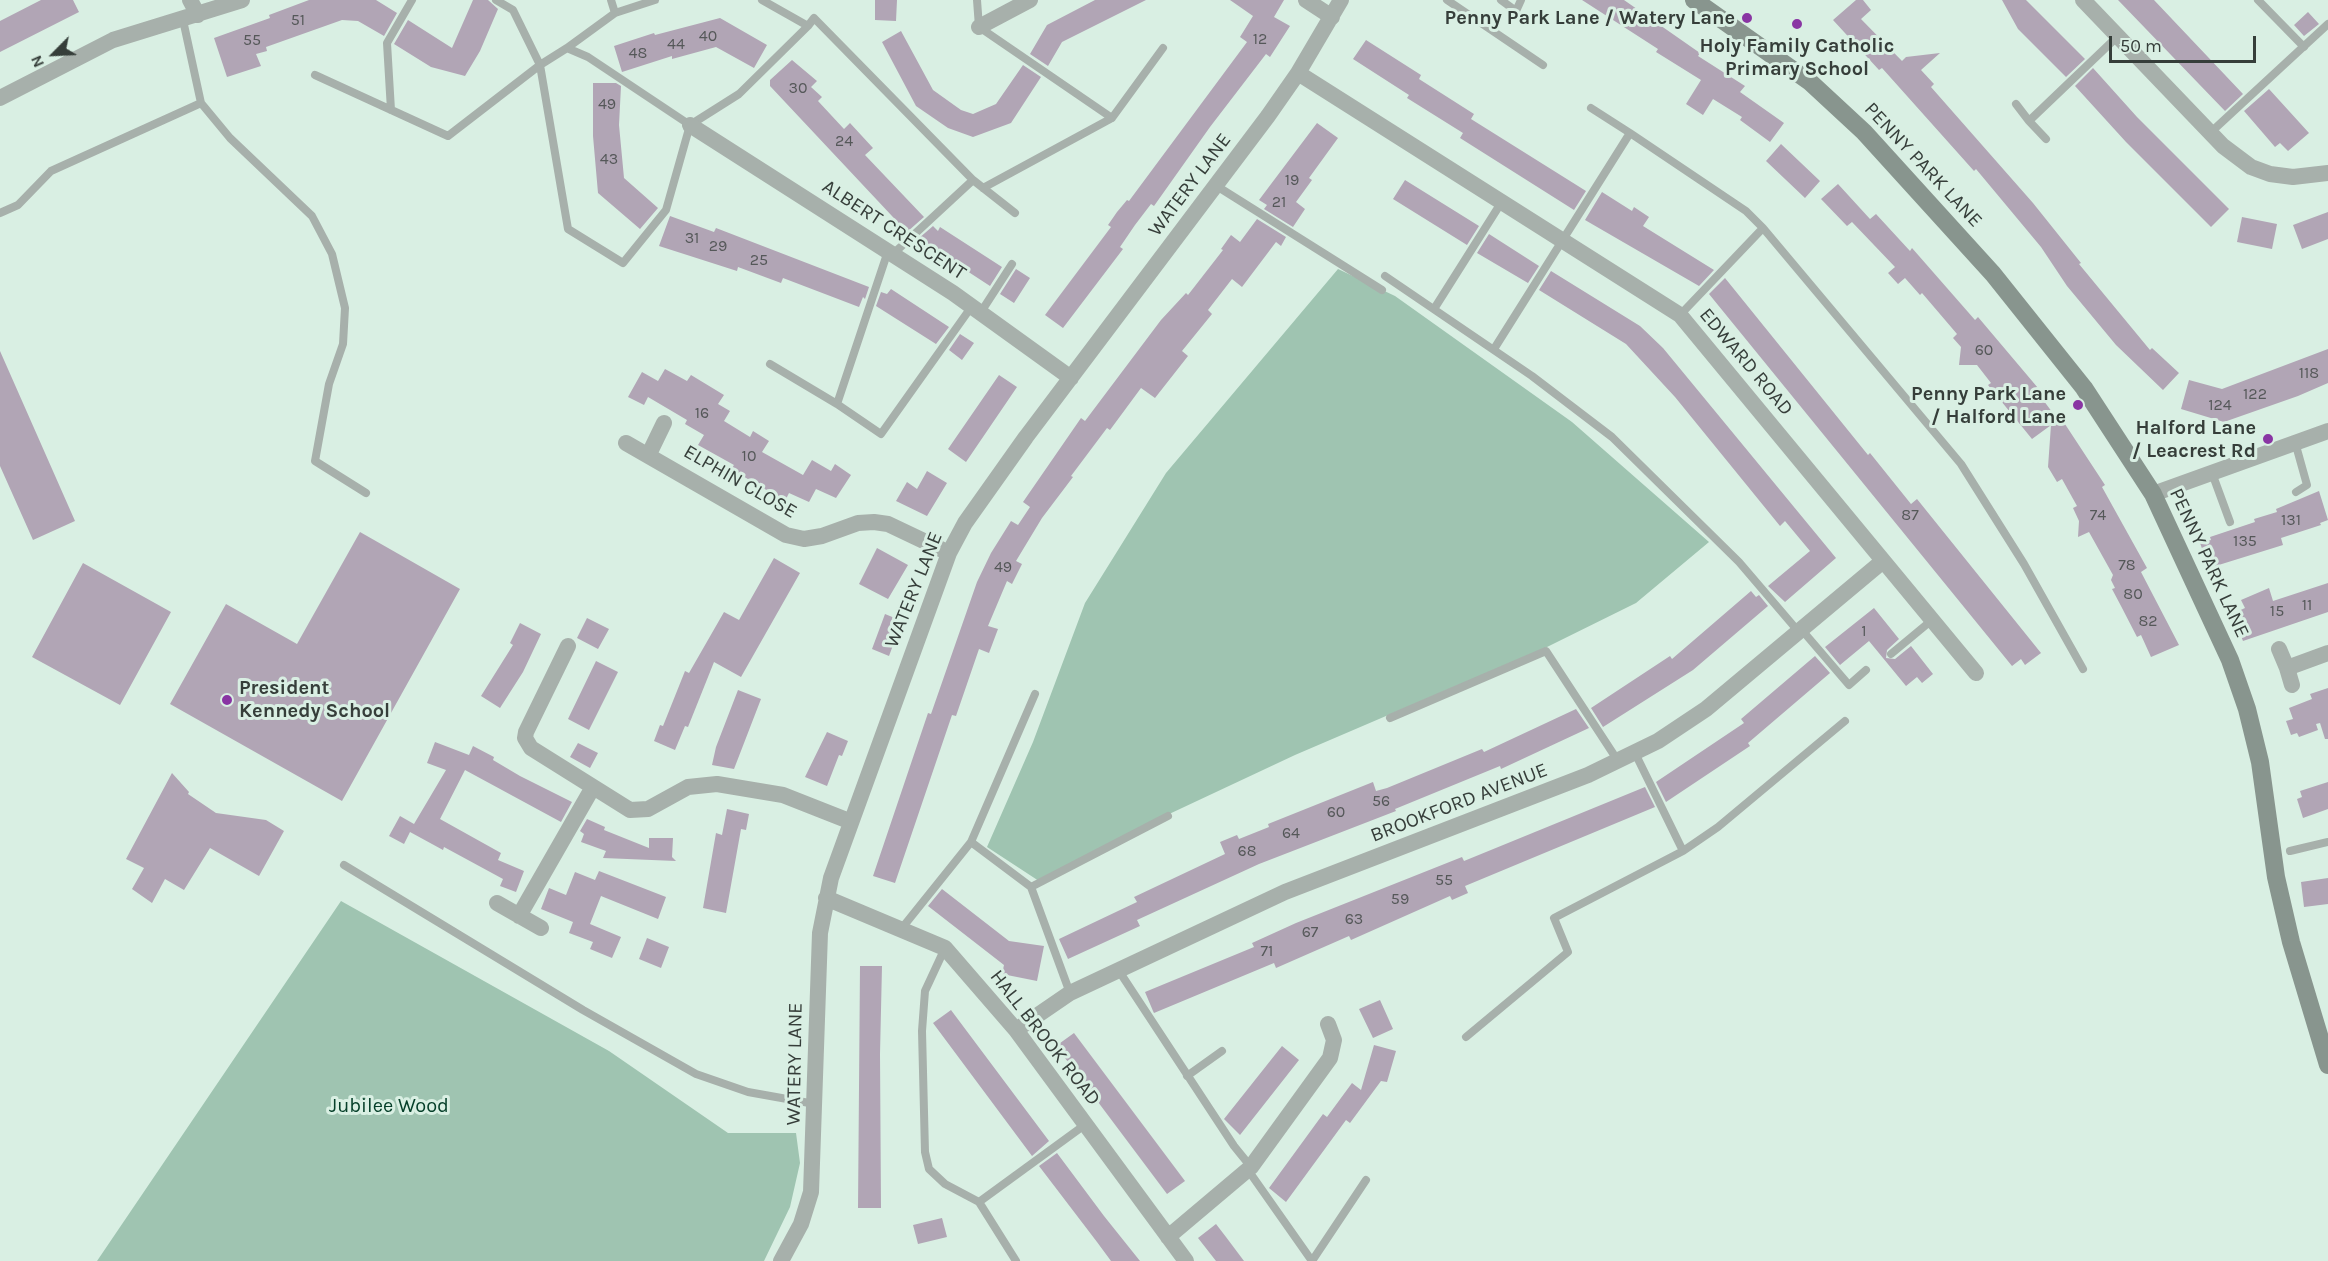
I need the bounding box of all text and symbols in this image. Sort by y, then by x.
place label: Penny Park Lane / Watery Lane [1445,6,1735,30]
house number: 51 [291,10,305,30]
marker: Penny Park Lane / Watery Lane [1740,11,1754,25]
marker: Holy Family Catholic Primary School [1790,17,1804,31]
north arrow [24,24,84,84]
scale bar [2112,24,2259,62]
house number: 40 [699,26,717,46]
house number: 12 [1253,29,1267,49]
house number: 55 [243,30,261,50]
house number: 44 [667,34,685,54]
place label: Holy Family Catholic Primary School [1700,34,1894,81]
text: 50 m [2120,35,2162,57]
house number: 48 [629,43,647,63]
text: N [26,52,48,71]
house number: 30 [789,78,807,98]
house number: 49 [598,94,616,114]
street label: PENNY PARK LANE [1859,98,1987,232]
street label: WATERY LANE [1143,129,1237,241]
house number: 24 [835,131,853,151]
house number: 43 [600,149,618,169]
house number: 19 [1285,170,1299,190]
street label: ALBERT CRESCENT [818,175,970,285]
house number: 21 [1272,192,1286,212]
house number: 31 [685,228,699,248]
house number: 29 [709,236,727,256]
house number: 25 [750,250,768,270]
street label: EDWARD ROAD [1694,303,1798,421]
house number: 60 [1975,340,1993,360]
house number: 118 [2299,363,2319,383]
place label: Penny Park Lane / Halford Lane [1911,382,2066,429]
house number: 122 [2243,384,2267,404]
house number: 124 [2208,395,2232,415]
marker: Penny Park Lane / Halford Lane [2071,398,2085,412]
house number: 16 [695,403,709,423]
place label: Halford Lane / Leacrest Rd [2132,416,2256,463]
marker: Halford Lane / Leacrest Rd [2261,432,2275,446]
street label: ELPHIN CLOSE [679,440,801,524]
house number: 10 [742,446,756,466]
street label: PENNY PARK LANE [2164,484,2254,642]
house number: 87 [1901,505,1919,525]
house number: 74 [2090,505,2106,525]
house number: 131 [2281,510,2301,530]
street label: WATERY LANE [880,529,948,651]
house number: 135 [2233,531,2257,551]
house number: 78 [2118,555,2136,575]
house number: 49 [994,557,1012,577]
house number: 80 [2123,584,2143,604]
house number: 11 [2302,595,2312,615]
house number: 15 [2270,601,2284,621]
house number: 82 [2138,611,2158,631]
house number: 1 [1861,621,1867,641]
place label: President Kennedy School [239,676,390,723]
marker: President Kennedy School [220,693,234,707]
street label: BROOKFORD AVENUE [1367,758,1551,848]
house number: 56 [1372,791,1390,811]
house number: 60 [1327,802,1345,822]
house number: 64 [1282,823,1300,843]
house number: 68 [1238,841,1256,861]
house number: 55 [1435,870,1453,890]
house number: 59 [1391,889,1409,909]
house number: 63 [1345,909,1363,929]
house number: 67 [1302,922,1318,942]
house number: 71 [1261,941,1273,961]
street label: HALL BROOK ROAD [985,965,1105,1111]
street label: WATERY LANE [782,1002,808,1126]
park label: Jubilee Wood [329,1094,449,1118]

